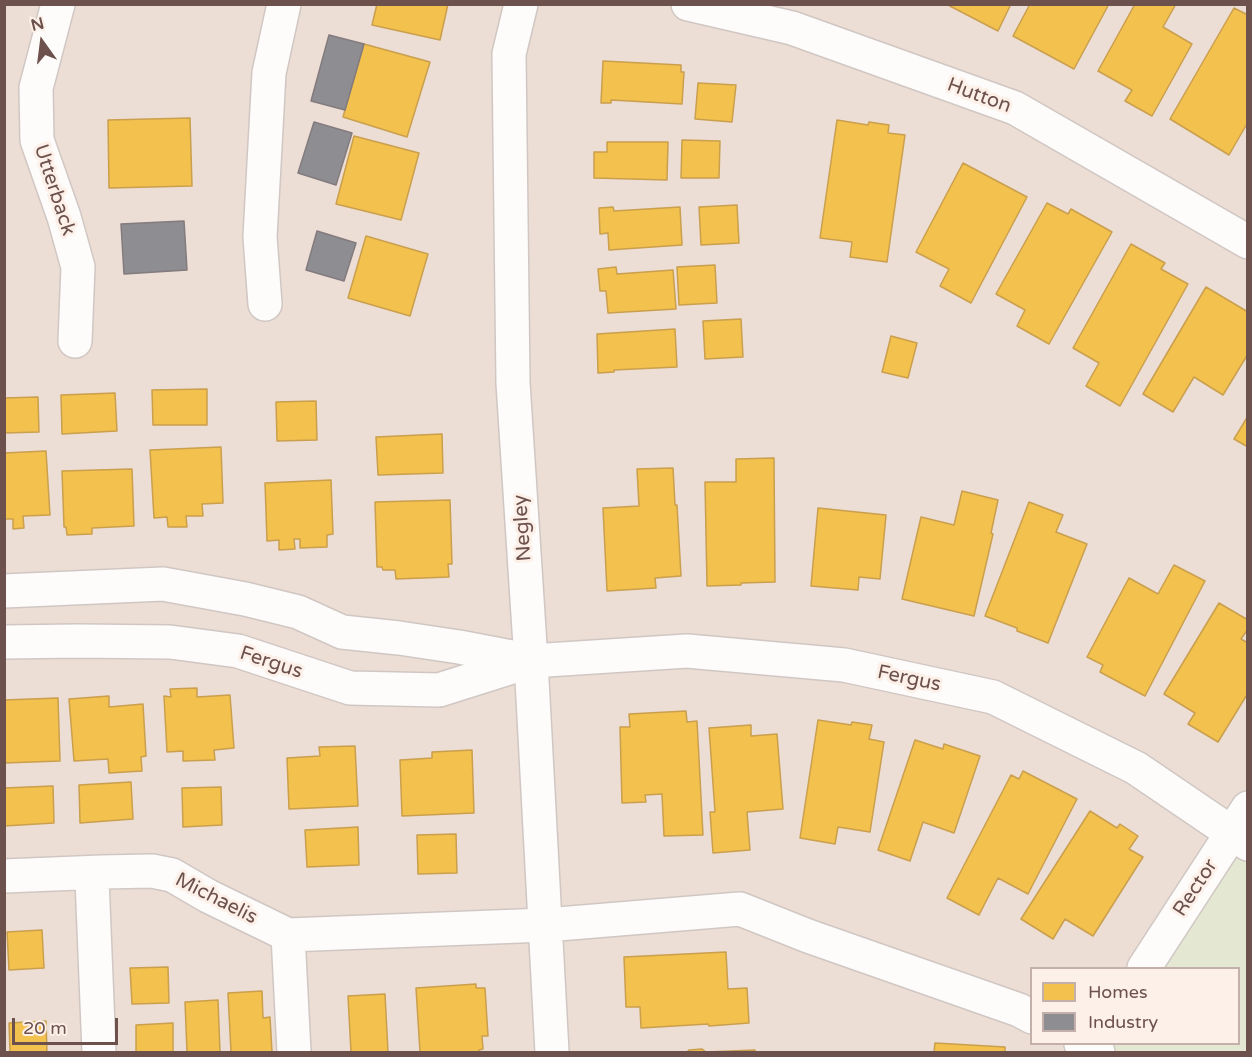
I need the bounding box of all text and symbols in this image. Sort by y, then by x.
north arrow [12,12,72,72]
text: N [29,13,46,36]
street label: Hutton [944,73,1014,119]
street label: Utterback [28,141,80,239]
street label: Negley [509,494,537,562]
street label: Fergus [237,642,305,684]
street label: Fergus [875,661,943,697]
street label: Rector [1169,855,1223,921]
street label: Michaelis [171,868,261,930]
legend [1030,967,1240,1045]
text: Homes [1088,981,1148,1003]
scale bar [15,1006,122,1044]
text: Industry [1088,1011,1158,1033]
text: 20 m [23,1017,67,1039]

